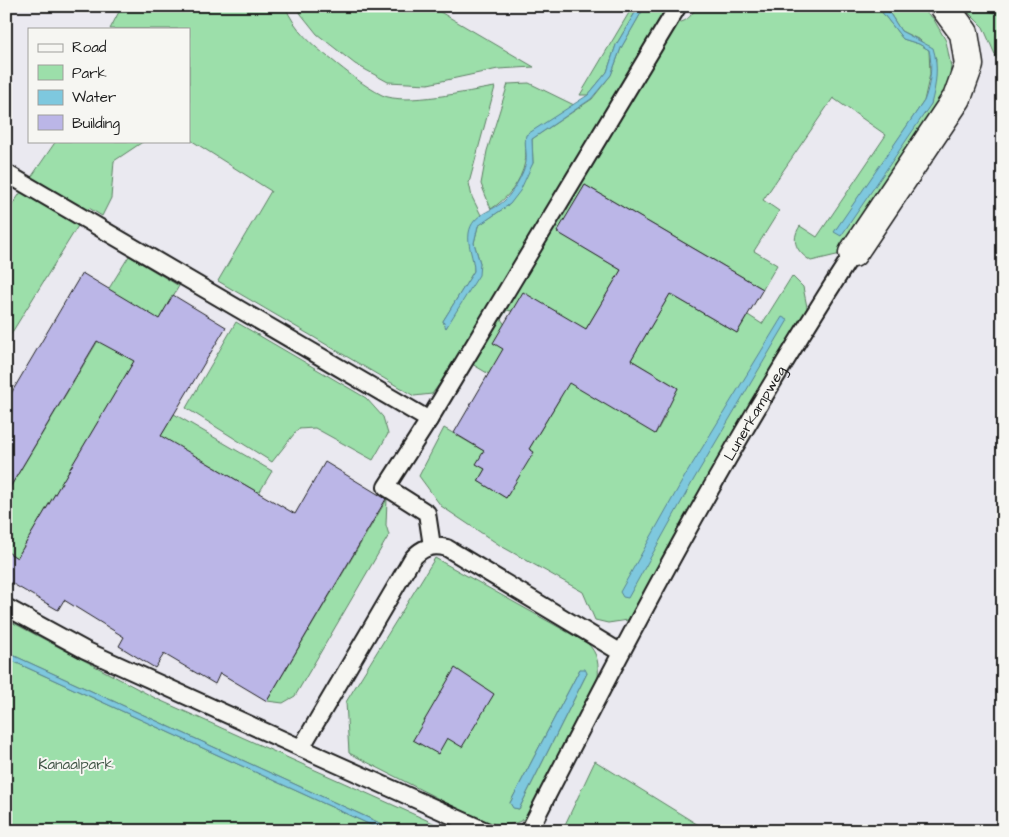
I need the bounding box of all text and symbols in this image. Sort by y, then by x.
legend [28,28,190,142]
text: Road [72,37,107,58]
text: Park [72,63,107,84]
text: Water [72,87,116,108]
text: Building [72,113,120,135]
street label: Lunerkampweg [719,362,792,465]
park label: Kanaalpark [38,754,114,775]

